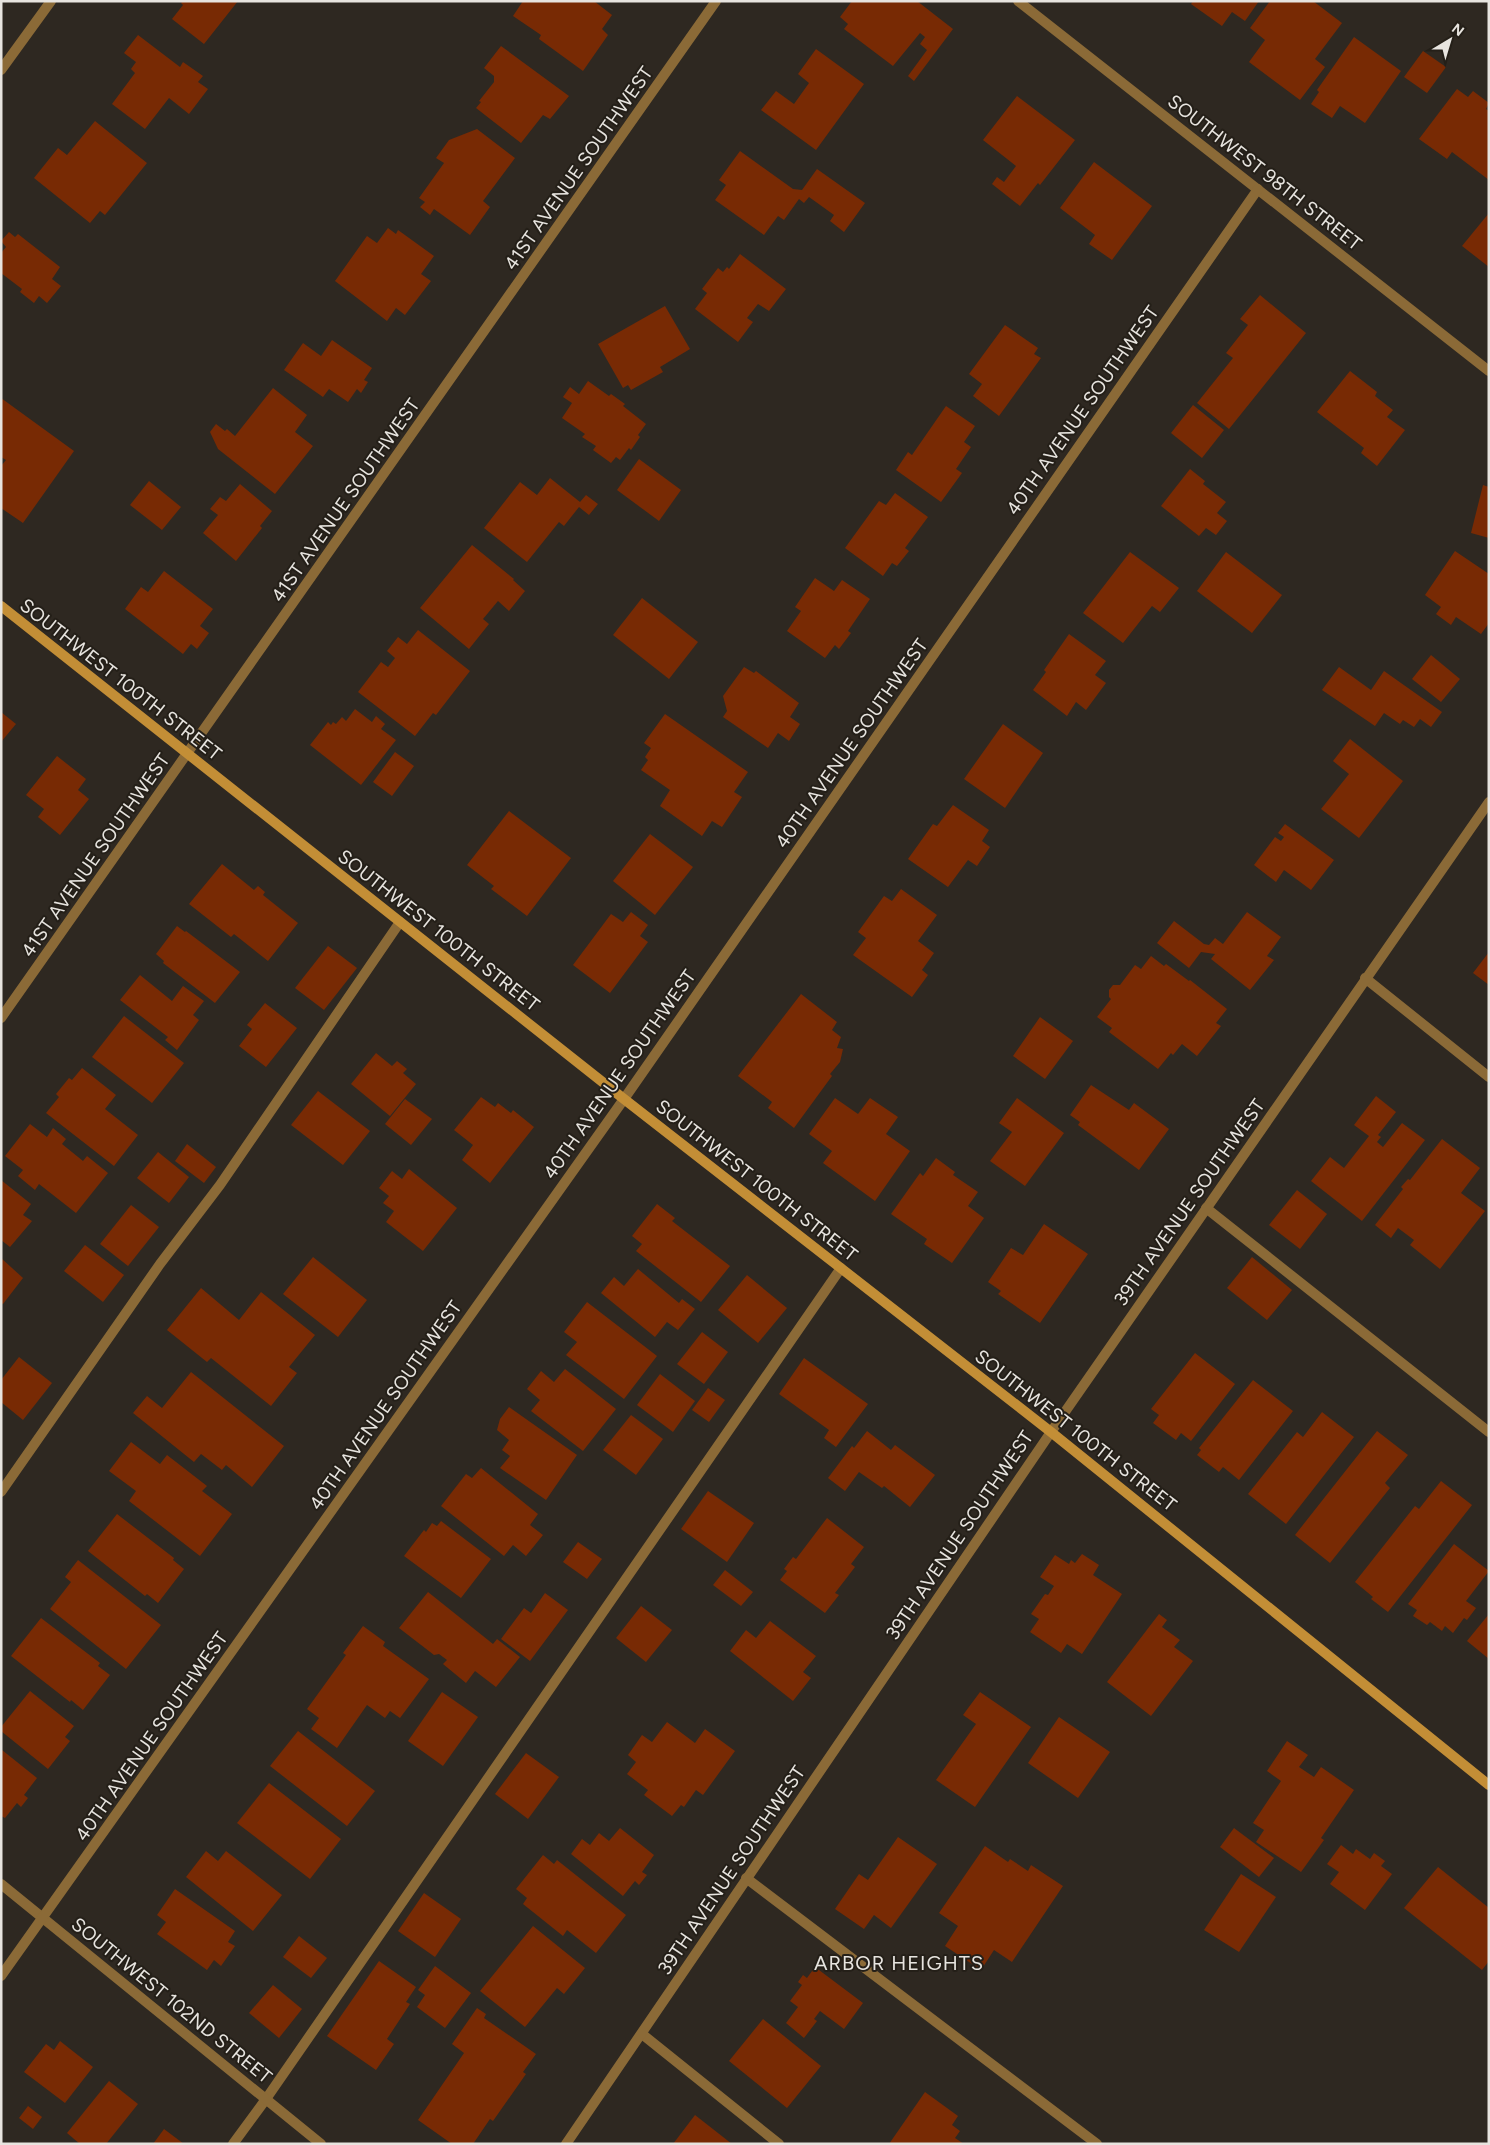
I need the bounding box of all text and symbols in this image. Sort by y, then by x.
north arrow [1425,15,1475,65]
text: N [1448,20,1467,40]
street label: 41ST AVENUE SOUTHWEST [499,62,658,274]
street label: SOUTHWEST 98TH STREET [1163,90,1367,256]
street label: 40TH AVENUE SOUTHWEST [1001,301,1164,519]
street label: 41ST AVENUE SOUTHWEST [266,394,425,606]
street label: SOUTHWEST 100TH STREET [15,594,226,766]
street label: 40TH AVENUE SOUTHWEST [770,634,933,852]
street label: 41ST AVENUE SOUTHWEST [16,749,175,961]
street label: SOUTHWEST 100TH STREET [333,845,544,1017]
street label: 40TH AVENUE SOUTHWEST [538,965,701,1183]
street label: 39TH AVENUE SOUTHWEST [1109,1094,1270,1310]
street label: SOUTHWEST 100TH STREET [651,1095,862,1267]
street label: 40TH AVENUE SOUTHWEST [304,1296,467,1514]
street label: SOUTHWEST 100TH STREET [970,1345,1181,1517]
street label: 39TH AVENUE SOUTHWEST [881,1426,1038,1644]
street label: 40TH AVENUE SOUTHWEST [70,1627,233,1845]
street label: 39TH AVENUE SOUTHWEST [653,1761,810,1979]
street label: SOUTHWEST 102ND STREET [67,1912,277,2089]
district label: ARBOR HEIGHTS [814,1951,984,1975]

